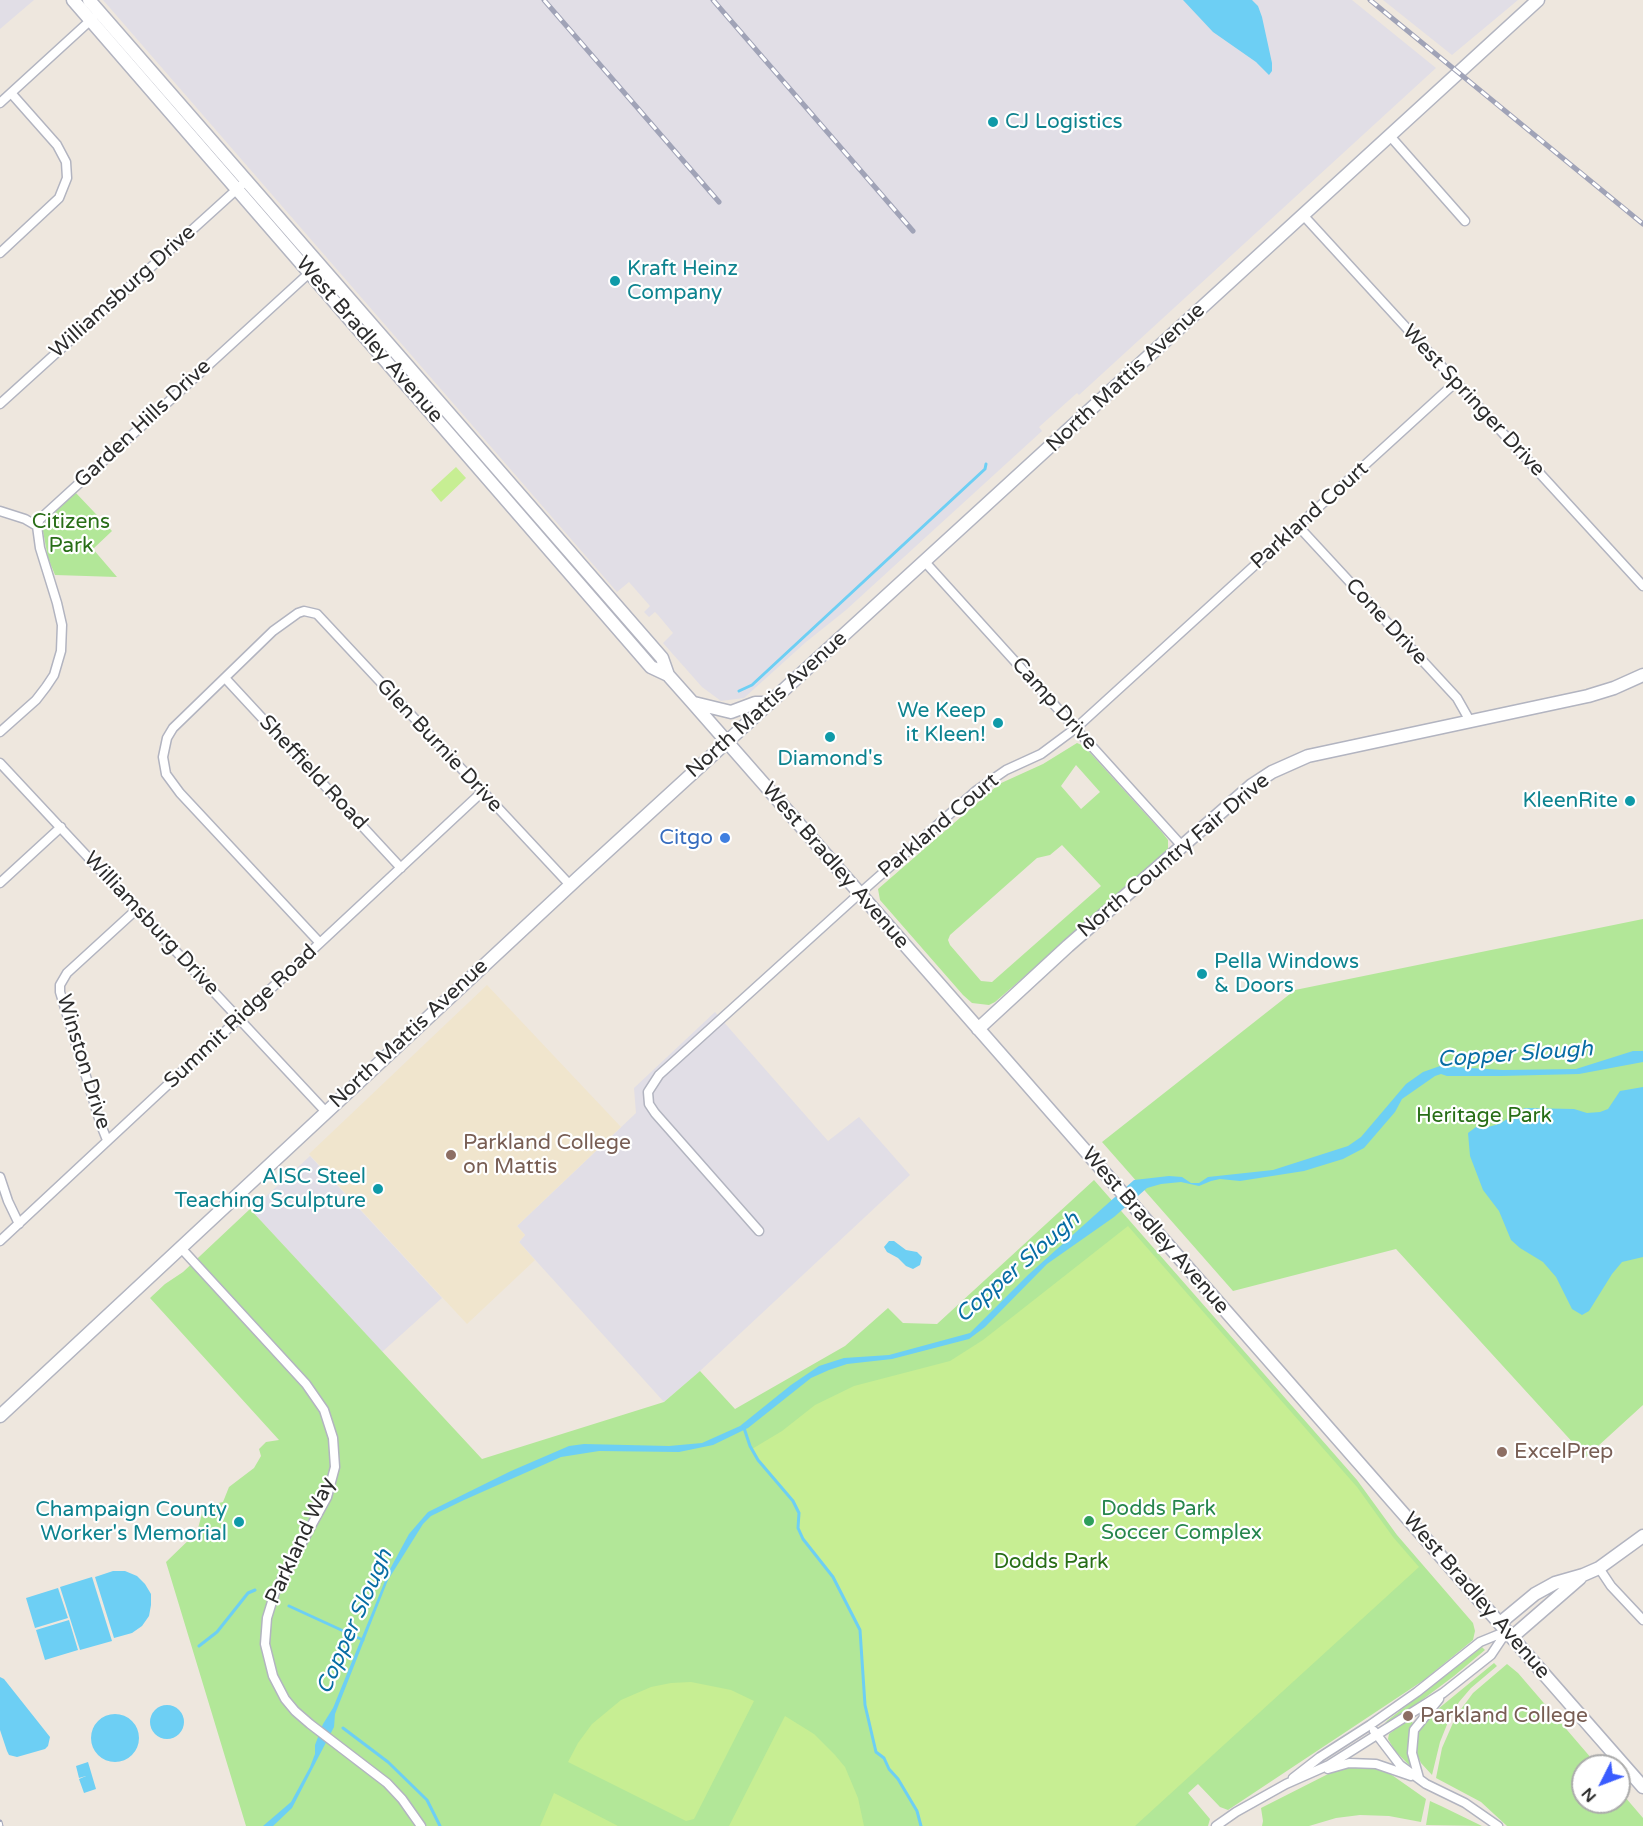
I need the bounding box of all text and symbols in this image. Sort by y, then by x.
place label: CJ Logistics [1005,109,1123,135]
marker: CJ Logistics [986,115,1000,129]
street label: Williamsburg Drive [45,220,201,364]
street label: West Bradley Avenue [290,252,448,428]
place label: Kraft Heinz Company [627,256,738,306]
marker: Kraft Heinz Company [608,274,622,288]
street label: North Mattis Avenue [1042,298,1210,458]
street label: West Springer Drive [1396,320,1550,482]
street label: Garden Hills Drive [70,354,216,494]
street label: Parkland Court [1246,457,1374,575]
park label: Citizens Park [32,509,110,559]
street label: Cone Drive [1340,574,1432,670]
street label: North Mattis Avenue [681,626,853,784]
street label: Camp Drive [1006,652,1102,756]
street label: Glen Burnie Drive [371,674,507,818]
place label: We Keep it Kleen! [897,698,986,748]
street label: Sheffield Road [253,710,373,836]
marker: We Keep it Kleen! [991,716,1005,730]
marker: Diamond's [823,730,837,744]
place label: Diamond's [777,746,883,772]
street label: Parkland Court [874,768,1004,884]
street label: North Country Fair Drive [1073,768,1275,944]
street label: West Bradley Avenue [756,778,914,954]
place label: KleenRite [1522,788,1618,814]
marker: KleenRite [1623,794,1637,808]
place label: Citgo [659,825,713,851]
marker: Citgo [718,831,732,845]
street label: Williamsburg Drive [78,847,224,1001]
street label: Summit Ridge Road [159,940,323,1094]
place label: Pella Windows & Doors [1214,949,1359,999]
street label: North Mattis Avenue [325,954,493,1114]
marker: Pella Windows & Doors [1195,967,1209,981]
street label: Winston Drive [51,992,115,1132]
water label: Copper Slough [1436,1036,1594,1074]
park label: Heritage Park [1416,1103,1552,1129]
place label: Parkland College on Mattis [463,1130,631,1180]
street label: West Bradley Avenue [1076,1143,1234,1319]
marker: Parkland College on Mattis [444,1148,458,1162]
place label: AISC Steel Teaching Sculpture [174,1164,366,1214]
marker: AISC Steel Teaching Sculpture [371,1182,385,1196]
water label: Copper Slough [951,1207,1085,1329]
place label: ExcelPrep [1514,1439,1613,1465]
marker: ExcelPrep [1495,1445,1509,1459]
street label: Parkland Way [261,1474,341,1608]
place label: Dodds Park Soccer Complex [1101,1496,1262,1546]
place label: Champaign County Worker's Memorial [35,1497,227,1547]
street label: West Bradley Avenue [1397,1508,1555,1684]
marker: Dodds Park Soccer Complex [1082,1514,1096,1528]
marker: Champaign County Worker's Memorial [232,1515,246,1529]
water label: Copper Slough [311,1546,399,1698]
park label: Dodds Park [993,1549,1109,1575]
place label: Parkland College [1420,1703,1588,1729]
marker: Parkland College [1401,1709,1415,1723]
north arrow [1571,1754,1631,1814]
text: N [1577,1783,1601,1806]

